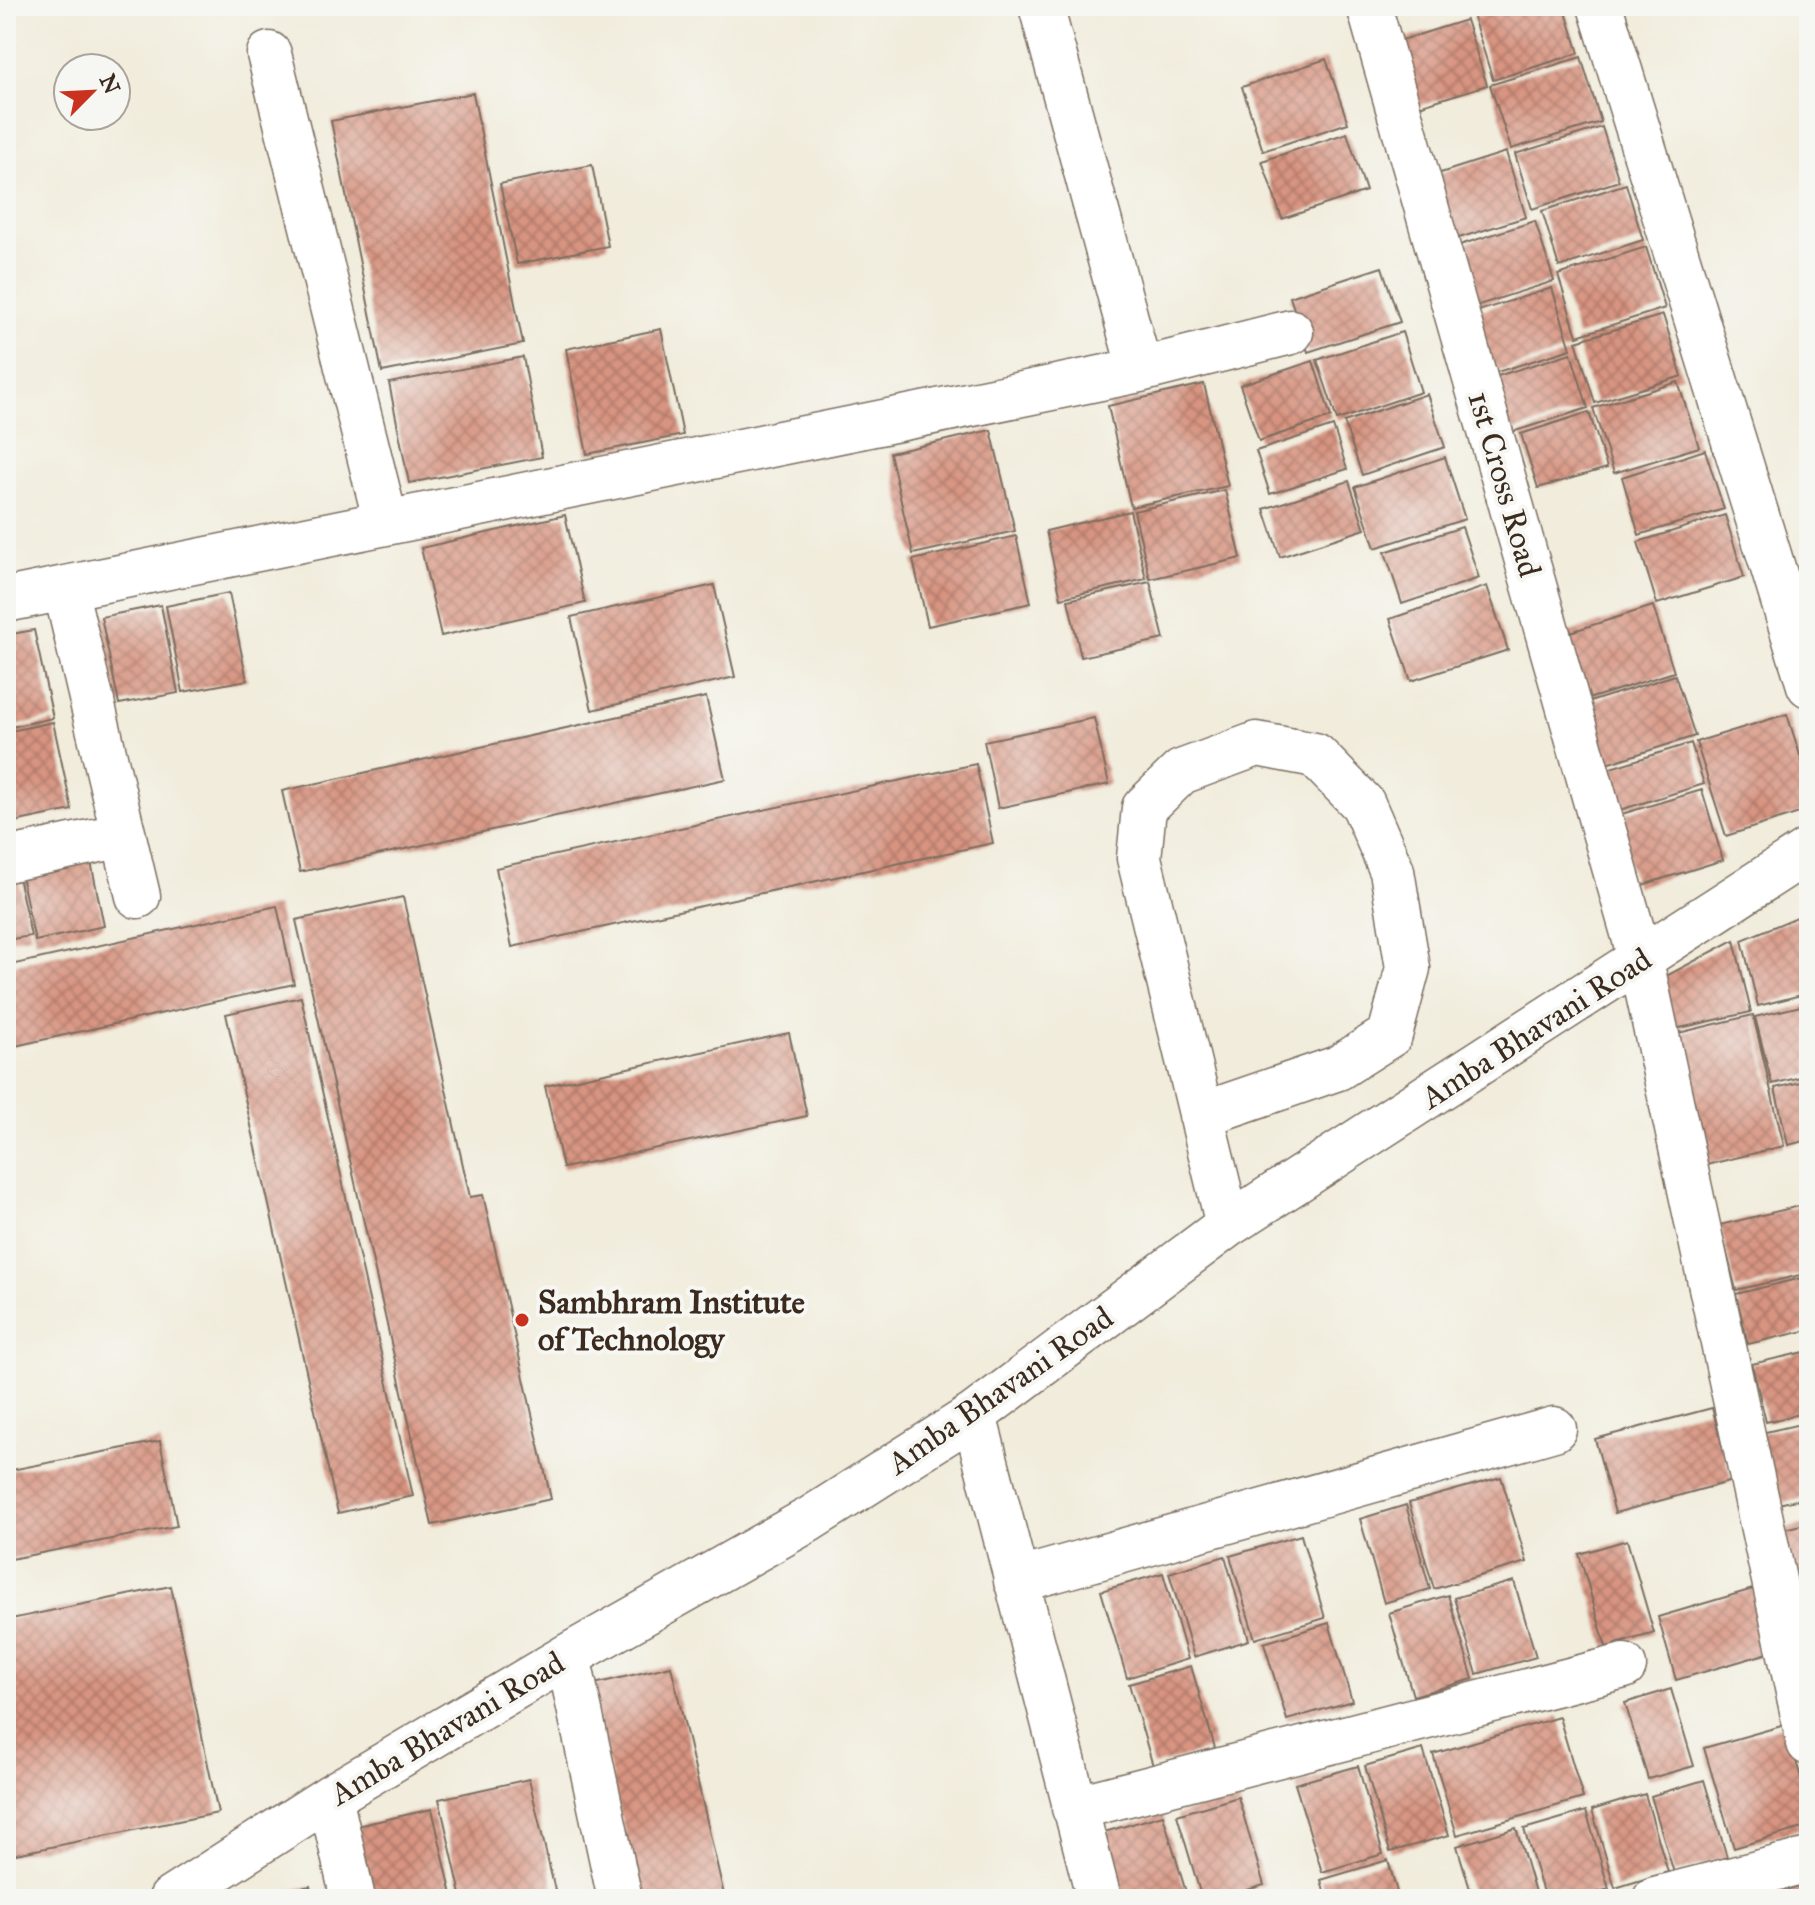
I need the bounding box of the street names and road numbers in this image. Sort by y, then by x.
street label: 1st Cross Road [1459,387,1550,581]
street label: Amba Bhavani Road [1412,940,1659,1118]
street label: Amba Bhavani Road [878,1298,1121,1484]
street label: Amba Bhavani Road [321,1643,571,1815]

